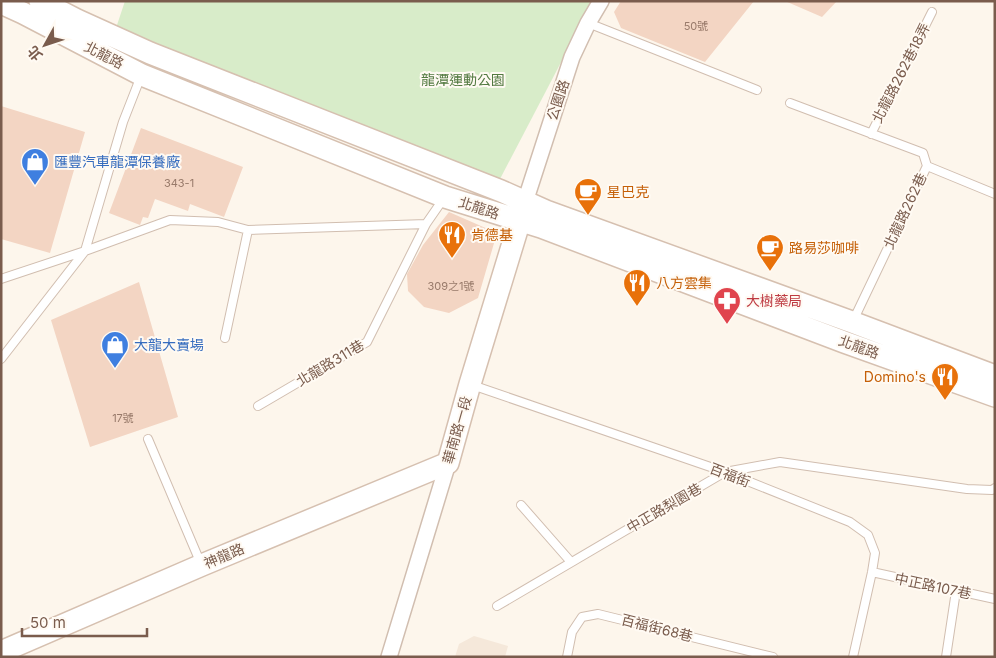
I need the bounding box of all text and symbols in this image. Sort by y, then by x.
house number: 50號 [684,19,708,33]
north arrow [20,20,70,70]
street label: 北龍路262巷18弄 [868,20,933,126]
street label: 北龍路 [82,37,127,72]
text: 北 [24,43,46,65]
park label: 龍潭運動公園 [421,71,505,88]
street label: 公園路 [543,77,572,122]
shop icon: 匯豐汽車龍潭保養廠 [20,147,50,186]
place label: 匯豐汽車龍潭保養廠 [54,153,180,170]
street label: 北龍路262巷 [880,170,930,251]
house number: 343-1 [164,176,194,190]
cafe icon: 星巴克 [573,177,603,216]
place label: 星巴克 [607,183,649,200]
street label: 北龍路 [457,193,502,222]
restaurant icon: 肯德基 [437,220,467,259]
place label: 肯德基 [471,226,513,243]
cafe icon: 路易莎咖啡 [755,233,785,272]
place label: 路易莎咖啡 [789,239,859,256]
restaurant icon: 八方雲集 [622,268,652,307]
place label: 八方雲集 [656,274,712,291]
house number: 309之1號 [427,279,475,293]
pharmacy icon: 大樹藥局 [712,286,742,325]
place label: 大樹藥局 [746,292,802,309]
shop icon: 大龍大賣場 [100,330,130,369]
street label: 北龍路 [837,331,882,362]
place label: 大龍大賣場 [134,336,204,353]
street label: 北龍路311巷 [293,336,367,389]
restaurant icon: Domino's [930,362,960,401]
place label: Domino's [864,368,926,385]
street label: 華南路一段 [439,394,474,466]
house number: 17號 [112,411,134,425]
street label: 百福街 [708,459,753,490]
street label: 中正路梨園巷 [623,479,704,536]
street label: 神龍路 [201,540,246,572]
street label: 中正路107巷 [893,569,973,602]
scale bar [22,606,148,638]
street label: 百福街68巷 [619,610,695,645]
text: 50 m [30,613,66,632]

